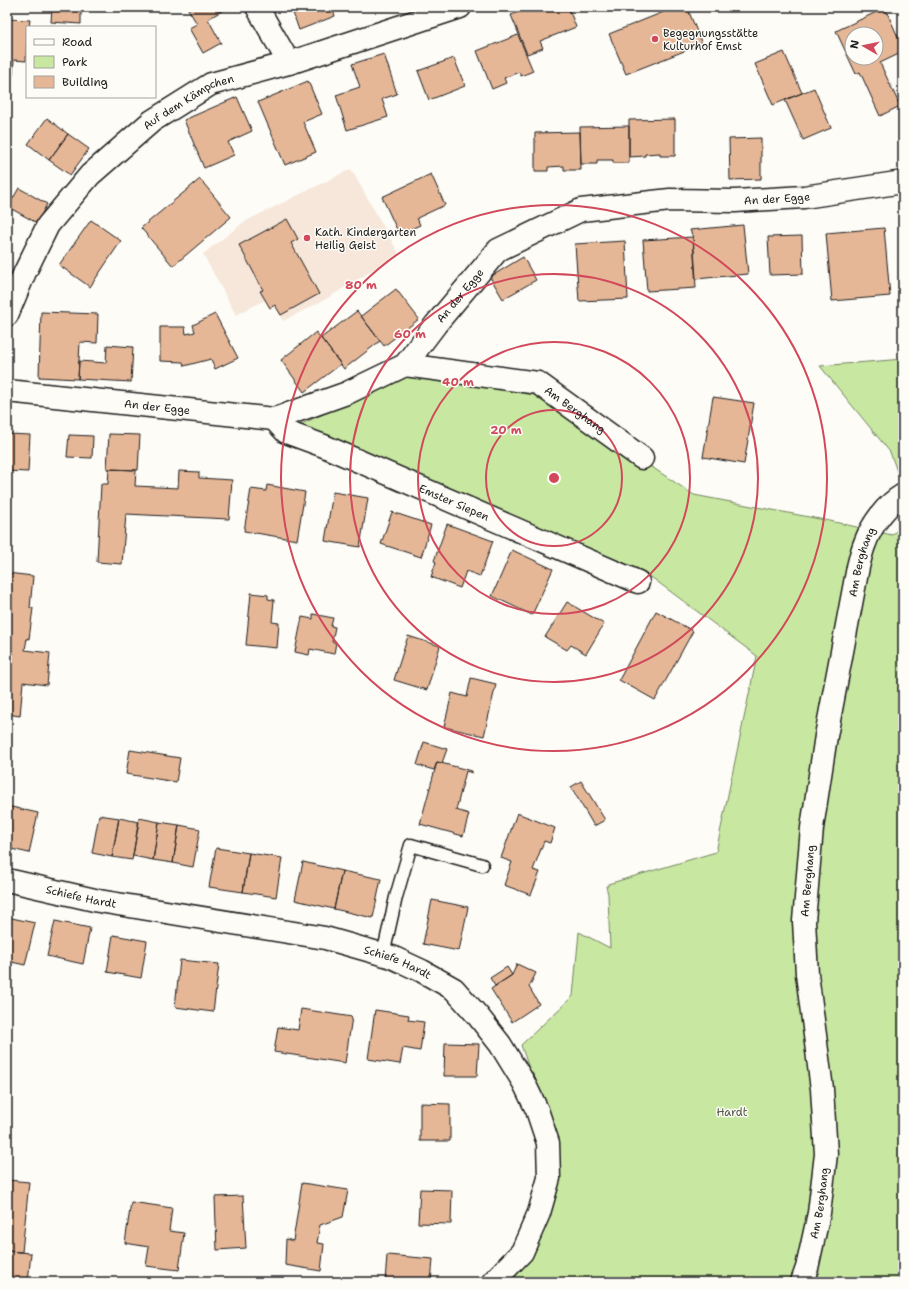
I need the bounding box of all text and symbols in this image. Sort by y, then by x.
legend [26,26,156,98]
place label: Begegnungsstätte Kulturhof Emst [663,26,758,54]
north arrow [844,26,884,66]
text: Road [62,34,93,50]
marker: Begegnungsstätte Kulturhof Emst [650,34,660,44]
text: N [847,39,863,50]
text: Park [62,54,88,70]
street label: Auf dem Kämpchen [140,71,236,133]
text: Building [62,74,108,90]
street label: An der Egge [743,189,811,208]
place label: Kath. Kindergarten Heilig Geist [315,225,416,253]
marker: Kath. Kindergarten Heilig Geist [302,233,312,243]
street label: An der Egge [433,265,487,326]
text: 80 m [345,277,377,293]
text: 60 m [394,326,426,342]
text: 40 m [442,374,474,390]
street label: Am Berghang [542,383,609,437]
street label: An der Egge [123,396,191,418]
text: 20 m [490,422,522,438]
centre of rings [547,471,561,485]
street label: Emster Siepen [417,481,492,524]
street label: Am Berghang [845,524,879,598]
street label: Am Berghang [797,844,818,917]
street label: Schiefe Hardt [44,882,118,911]
street label: Schiefe Hardt [362,942,434,982]
park label: Hardt [716,1105,748,1120]
street label: Am Berghang [806,1166,832,1240]

